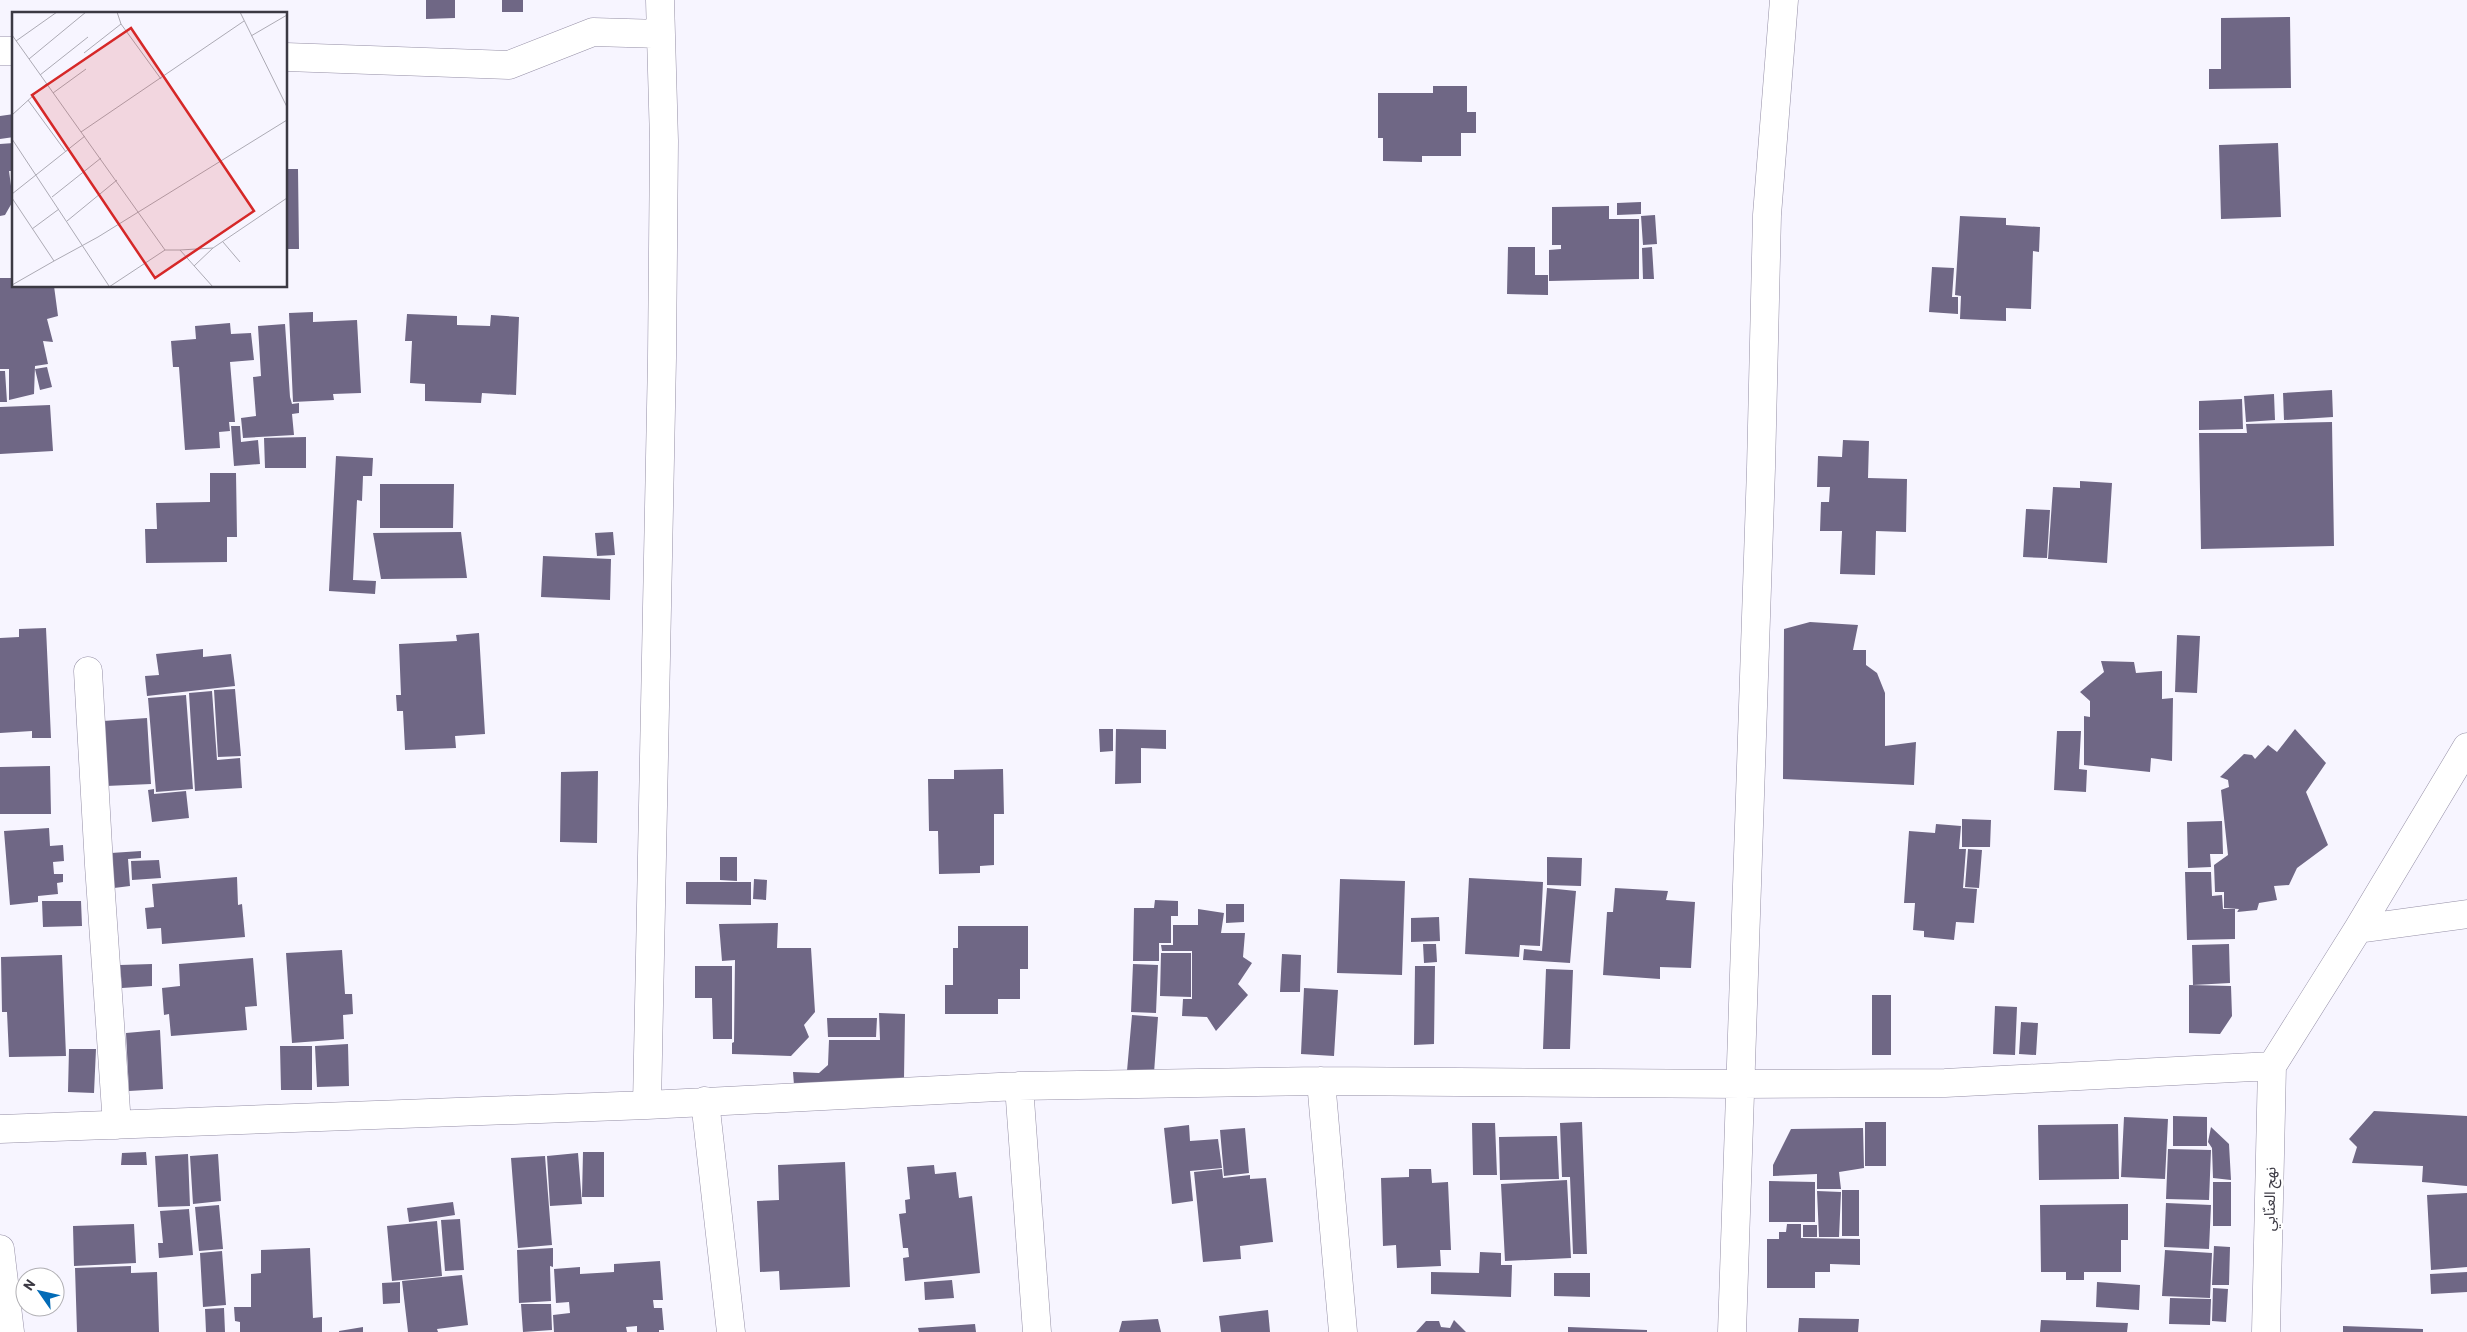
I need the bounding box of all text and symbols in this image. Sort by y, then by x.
inset map [12,12,288,288]
street label: نهج العنّابي [2259,1167,2283,1231]
north arrow [15,1267,65,1317]
text: N [19,1276,38,1293]

